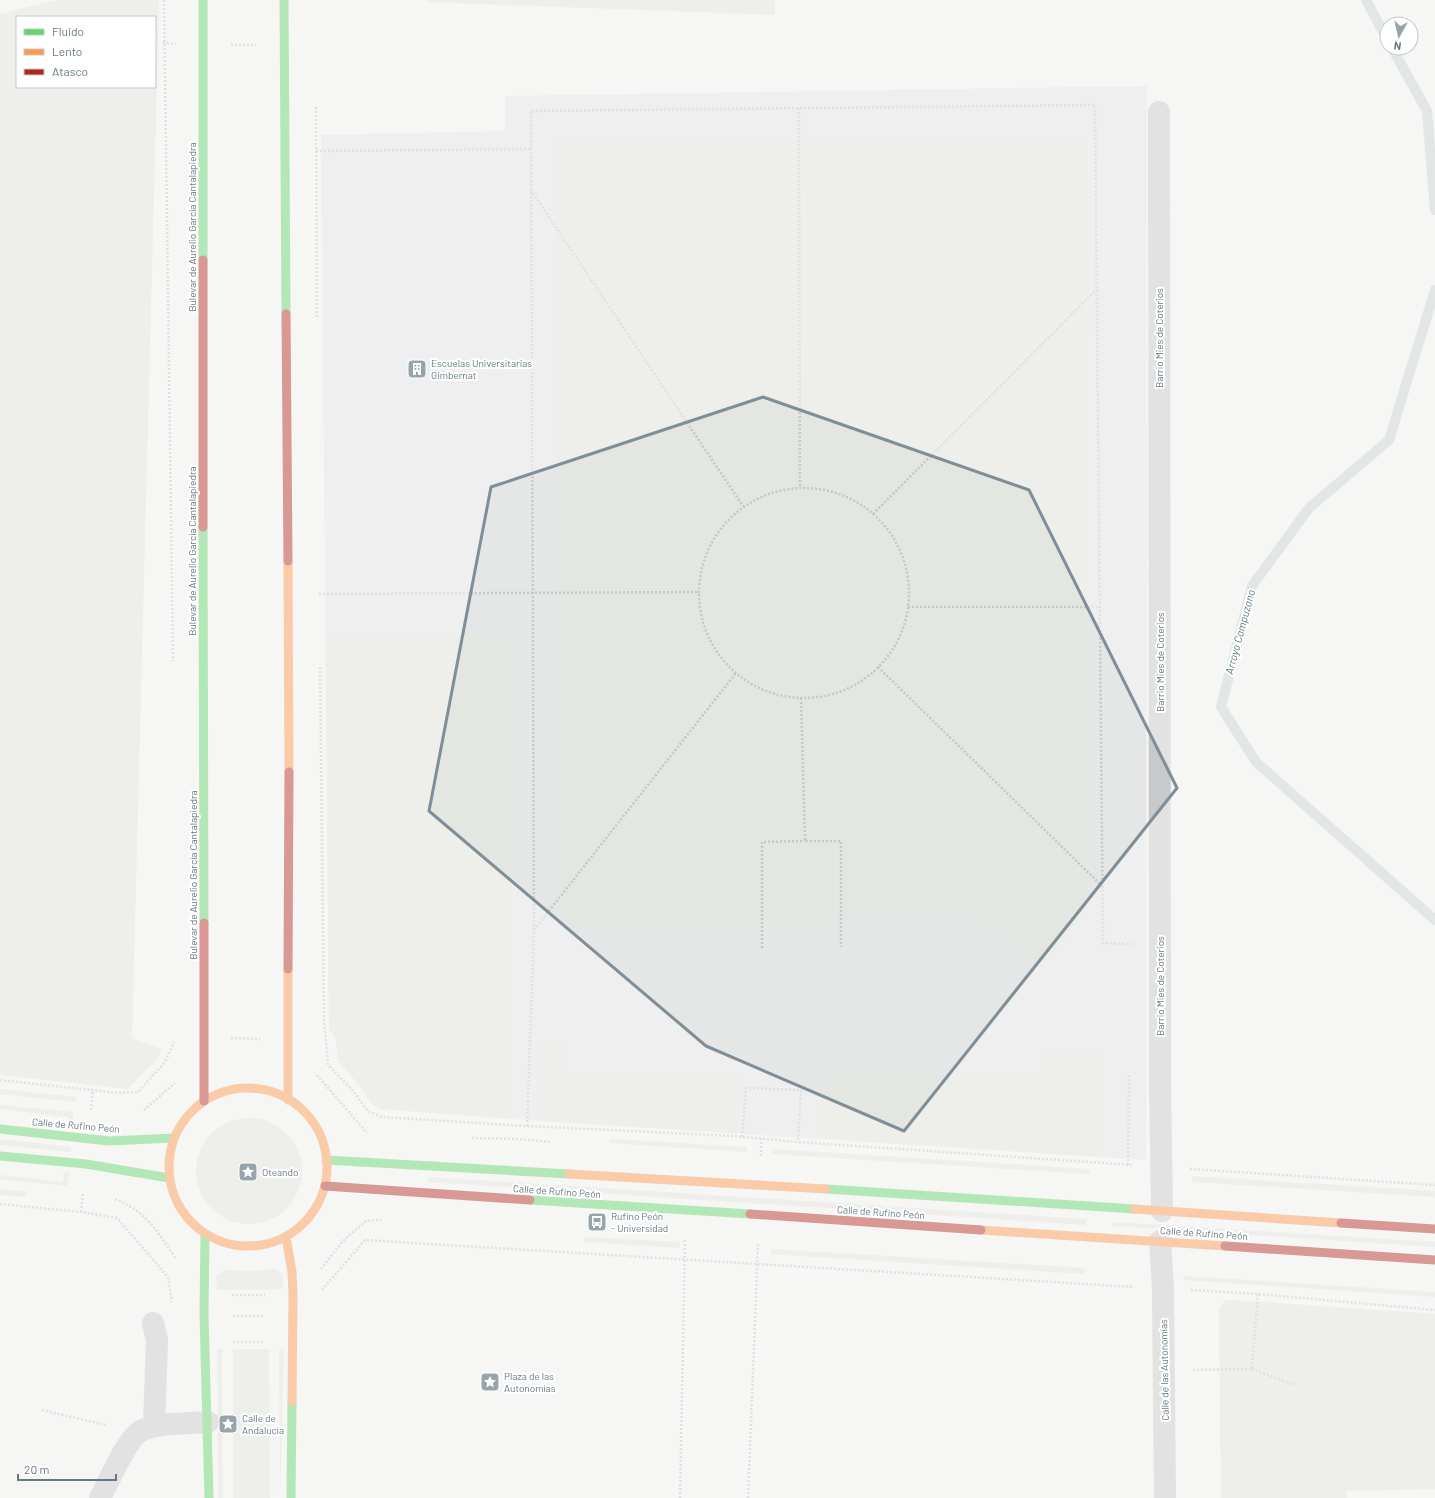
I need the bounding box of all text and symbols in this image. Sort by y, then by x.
legend [16,16,156,88]
north arrow [1379,16,1419,56]
text: Fluido [52,24,84,38]
text: N [1393,39,1402,53]
text: Lento [52,44,82,58]
text: Atasco [52,64,88,78]
street label: Bulevar de Aurelio García Cantalapiedra [186,142,198,312]
street label: Barrio Mies de Coterios [1153,288,1165,388]
place label: Escuelas Universitarias Gimbernat [431,357,532,381]
building icon: Escuelas Universitarias Gimbernat [406,358,428,380]
street label: Bulevar de Aurelio García Cantalapiedra [186,466,198,636]
water label: Arroyo Campuzano [1222,588,1257,676]
street label: Barrio Mies de Coterios [1154,612,1166,712]
street label: Bulevar de Aurelio García Cantalapiedra [187,790,199,960]
street label: Barrio Mies de Coterios [1154,936,1166,1036]
street label: Calle de Rufino Peón [32,1115,120,1135]
place icon: Oteando [237,1161,259,1183]
place label: Oteando [262,1166,298,1178]
street label: Calle de Rufino Peón [513,1182,601,1200]
street label: Calle de Rufino Peón [837,1203,925,1221]
place label: Rufino Peón - Universidad [611,1210,668,1234]
bus stop icon: Rufino Peón - Universidad [586,1211,608,1233]
street label: Calle de Rufino Peón [1160,1224,1248,1242]
street label: Calle de las Autonomías [1157,1319,1171,1421]
place label: Plaza de las Autonomías [504,1370,556,1394]
place icon: Plaza de las Autonomías [479,1371,501,1393]
place label: Calle de Andalucía [242,1412,284,1436]
place icon: Calle de Andalucía [217,1413,239,1435]
scale bar [18,1456,116,1482]
text: 20 m [24,1462,50,1476]

